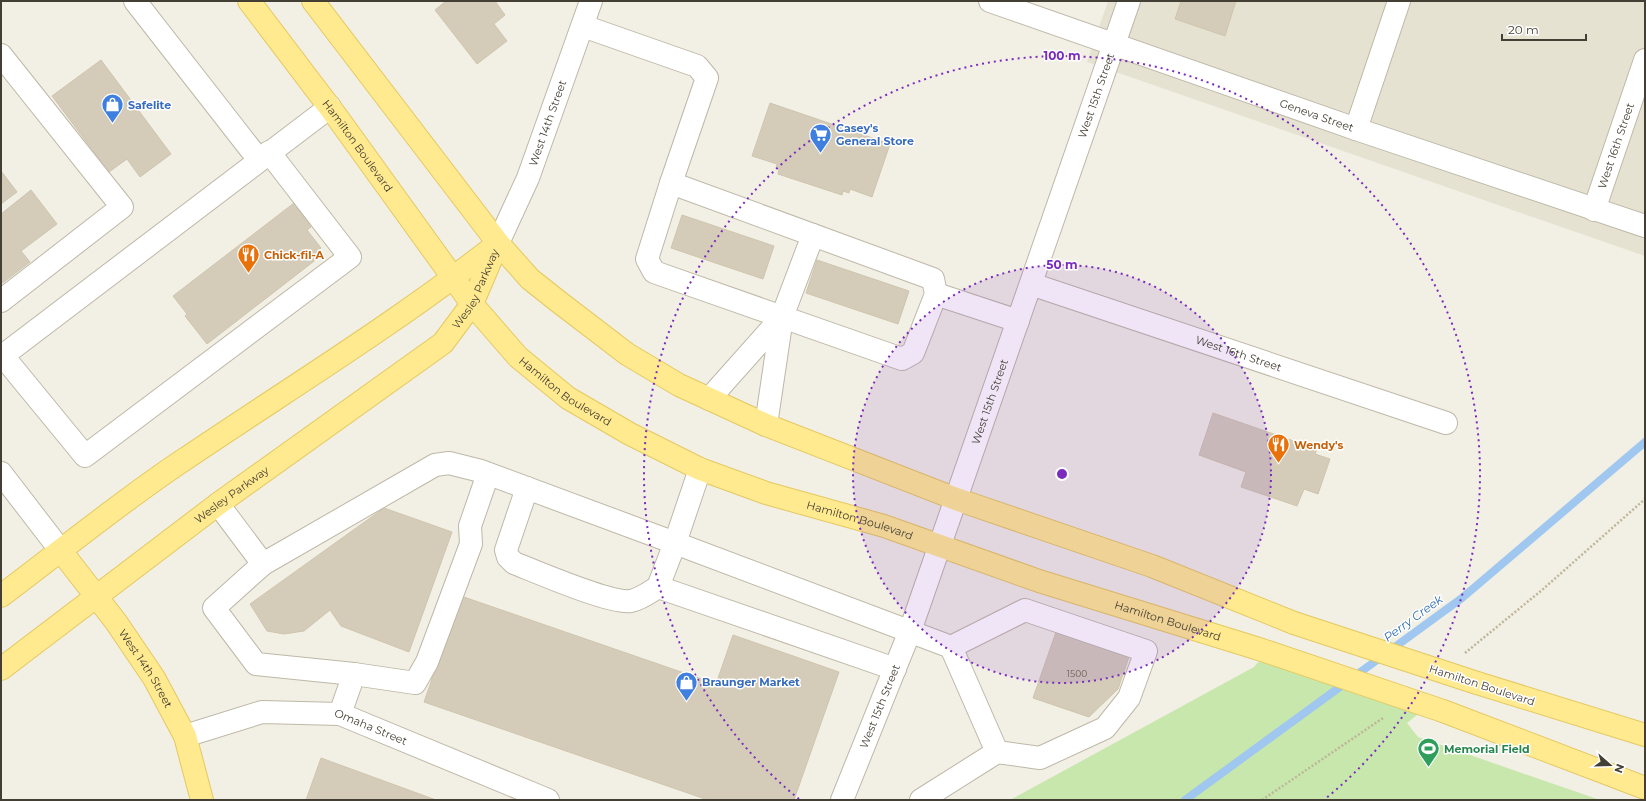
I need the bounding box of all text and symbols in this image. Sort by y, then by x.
scale bar [1502,16,1586,42]
text: 20 m [1508,22,1539,37]
text: 100 m [1044,48,1080,63]
street label: West 15th Street [1075,51,1118,140]
street label: West 14th Street [526,78,570,168]
shop icon: Safelite [99,92,125,125]
street label: Geneva Street [1278,96,1356,135]
street label: Hamilton Boulevard [319,97,396,195]
place label: Safelite [128,98,171,112]
street label: West 16th Street [1595,100,1637,190]
supermarket icon: Casey's General Store [808,121,834,154]
place label: Casey's General Store [836,121,914,148]
restaurant icon: Chick-fil-A [235,242,261,275]
street label: Wesley Parkway [449,247,502,332]
place label: Chick-fil-A [264,248,325,262]
text: 50 m [1046,257,1078,272]
street label: West 16th Street [1194,333,1284,375]
street label: Hamilton Boulevard [516,354,614,429]
street label: West 15th Street [968,357,1011,446]
restaurant icon: Wendy's [1265,432,1291,465]
place label: Wendy's [1294,438,1343,452]
street label: Wesley Parkway [192,463,271,526]
centre of rings [1055,467,1069,481]
street label: Hamilton Boulevard [805,498,915,543]
water label: Perry Creek [1380,591,1446,645]
street label: Hamilton Boulevard [1113,598,1223,644]
street label: West 14th Street [116,626,176,711]
street label: Hamilton Boulevard [1427,661,1537,709]
street label: West 15th Street [857,662,903,750]
house number: 1500 [1067,668,1087,679]
shop icon: Braunger Market [673,669,699,702]
place label: Braunger Market [702,675,800,689]
street label: Omaha Street [334,707,410,748]
sports icon: Memorial Field [1416,736,1442,769]
place label: Memorial Field [1444,742,1530,756]
north arrow [1590,745,1630,785]
text: N [1611,762,1627,775]

